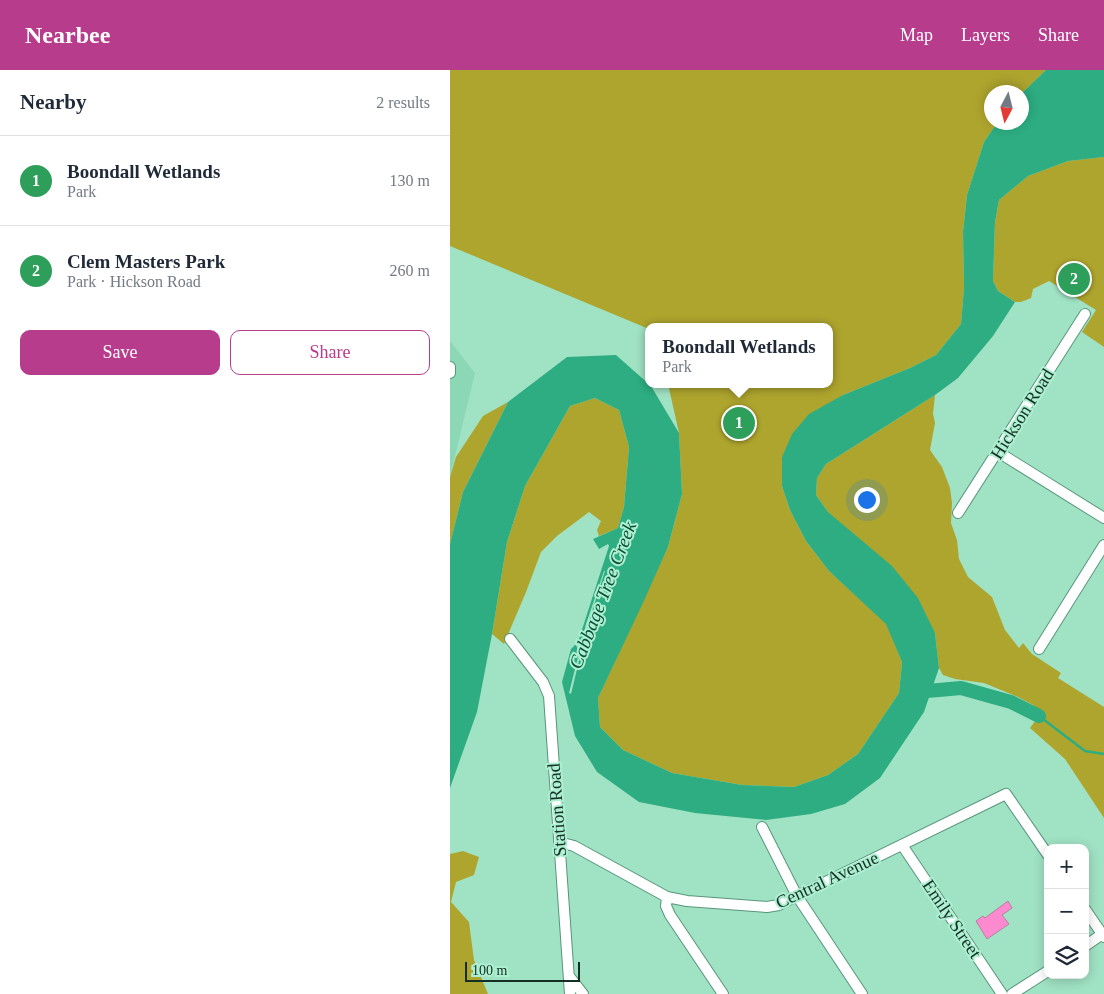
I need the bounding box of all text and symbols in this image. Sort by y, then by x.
text: Nearbee [25,22,110,48]
text: Map [900,25,933,45]
text: Layers [961,25,1010,45]
text: Share [1038,25,1079,45]
north arrow [984,85,1029,130]
text: Nearby [20,90,87,114]
text: 2 results [376,94,430,111]
text: Boondall Wetlands [67,161,220,182]
text: 1 [32,172,40,189]
text: 130 m [390,172,430,189]
text: Park [67,183,96,200]
text: Clem Masters Park [67,251,225,272]
pin: 2 [1058,260,1090,298]
text: 2 [32,262,40,279]
text: 260 m [390,262,430,279]
text: Park · Hickson Road [67,273,201,290]
popup [645,323,833,388]
button: Save [20,330,220,375]
button: Share [230,330,430,375]
text: Boondall Wetlands [662,336,816,357]
text: Park [662,358,692,375]
street label: Hickson Road [986,365,1058,463]
pin: 1 [723,404,755,442]
your location [854,487,880,513]
water label: Cabbage Tree Creek [565,518,640,672]
street label: Station Road [544,763,570,857]
map controls [1044,844,1089,979]
button: + [1044,844,1089,889]
street label: Central Avenue [772,847,882,913]
street label: Emily Street [918,876,986,962]
button: − [1044,889,1089,934]
button: layers [1044,934,1089,979]
scale bar [465,959,580,982]
text: 100 m [472,963,507,978]

